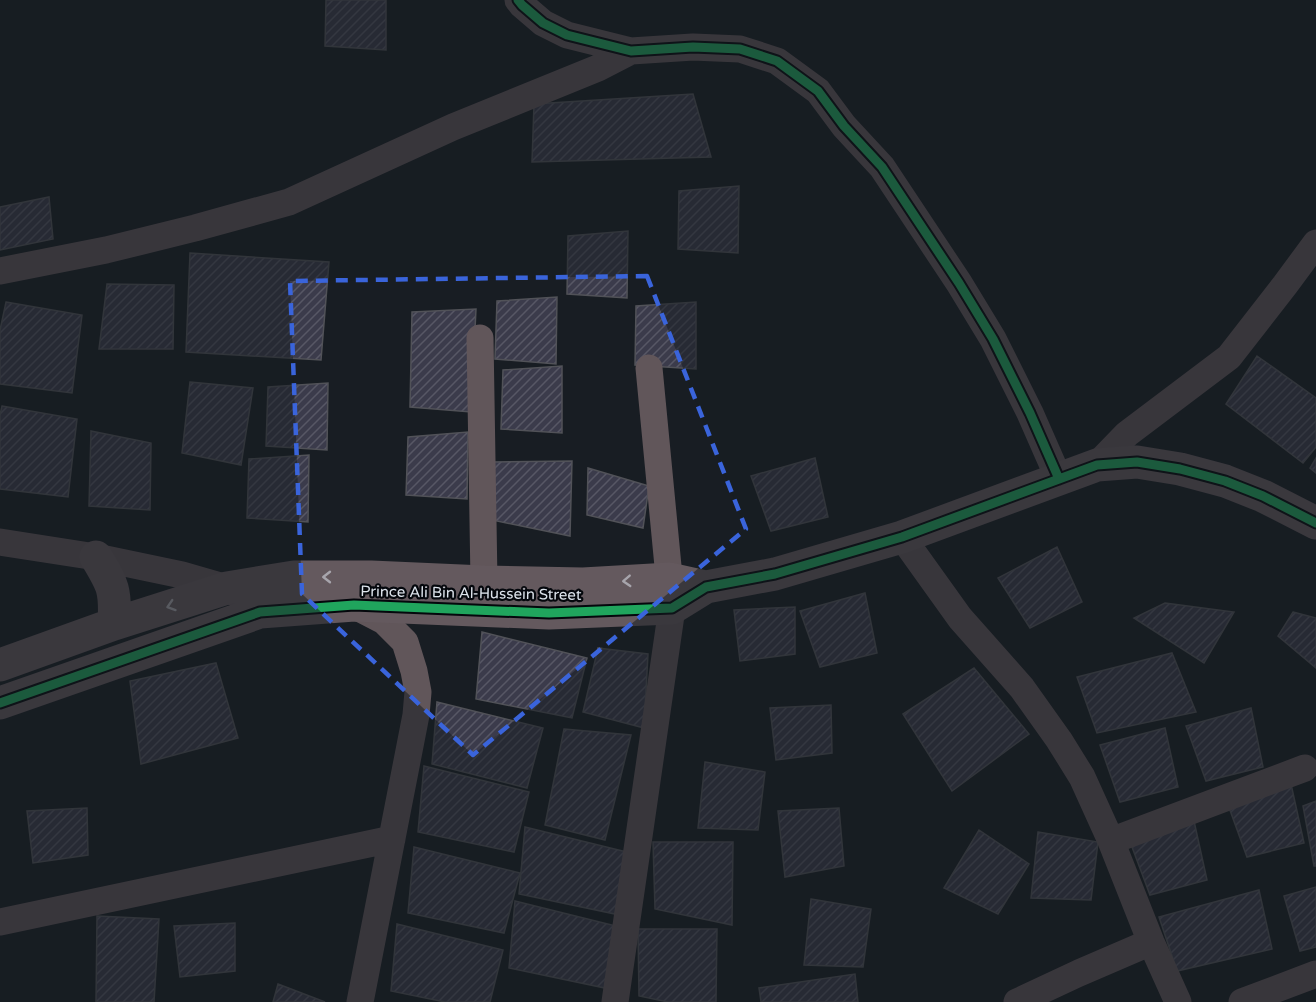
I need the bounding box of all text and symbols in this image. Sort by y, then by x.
one-way arrow [323,571,332,583]
one-way arrow [622,575,631,588]
street label: Prince Ali Bin Al-Hussein Street [360,582,582,604]
one-way arrow [166,598,177,611]

